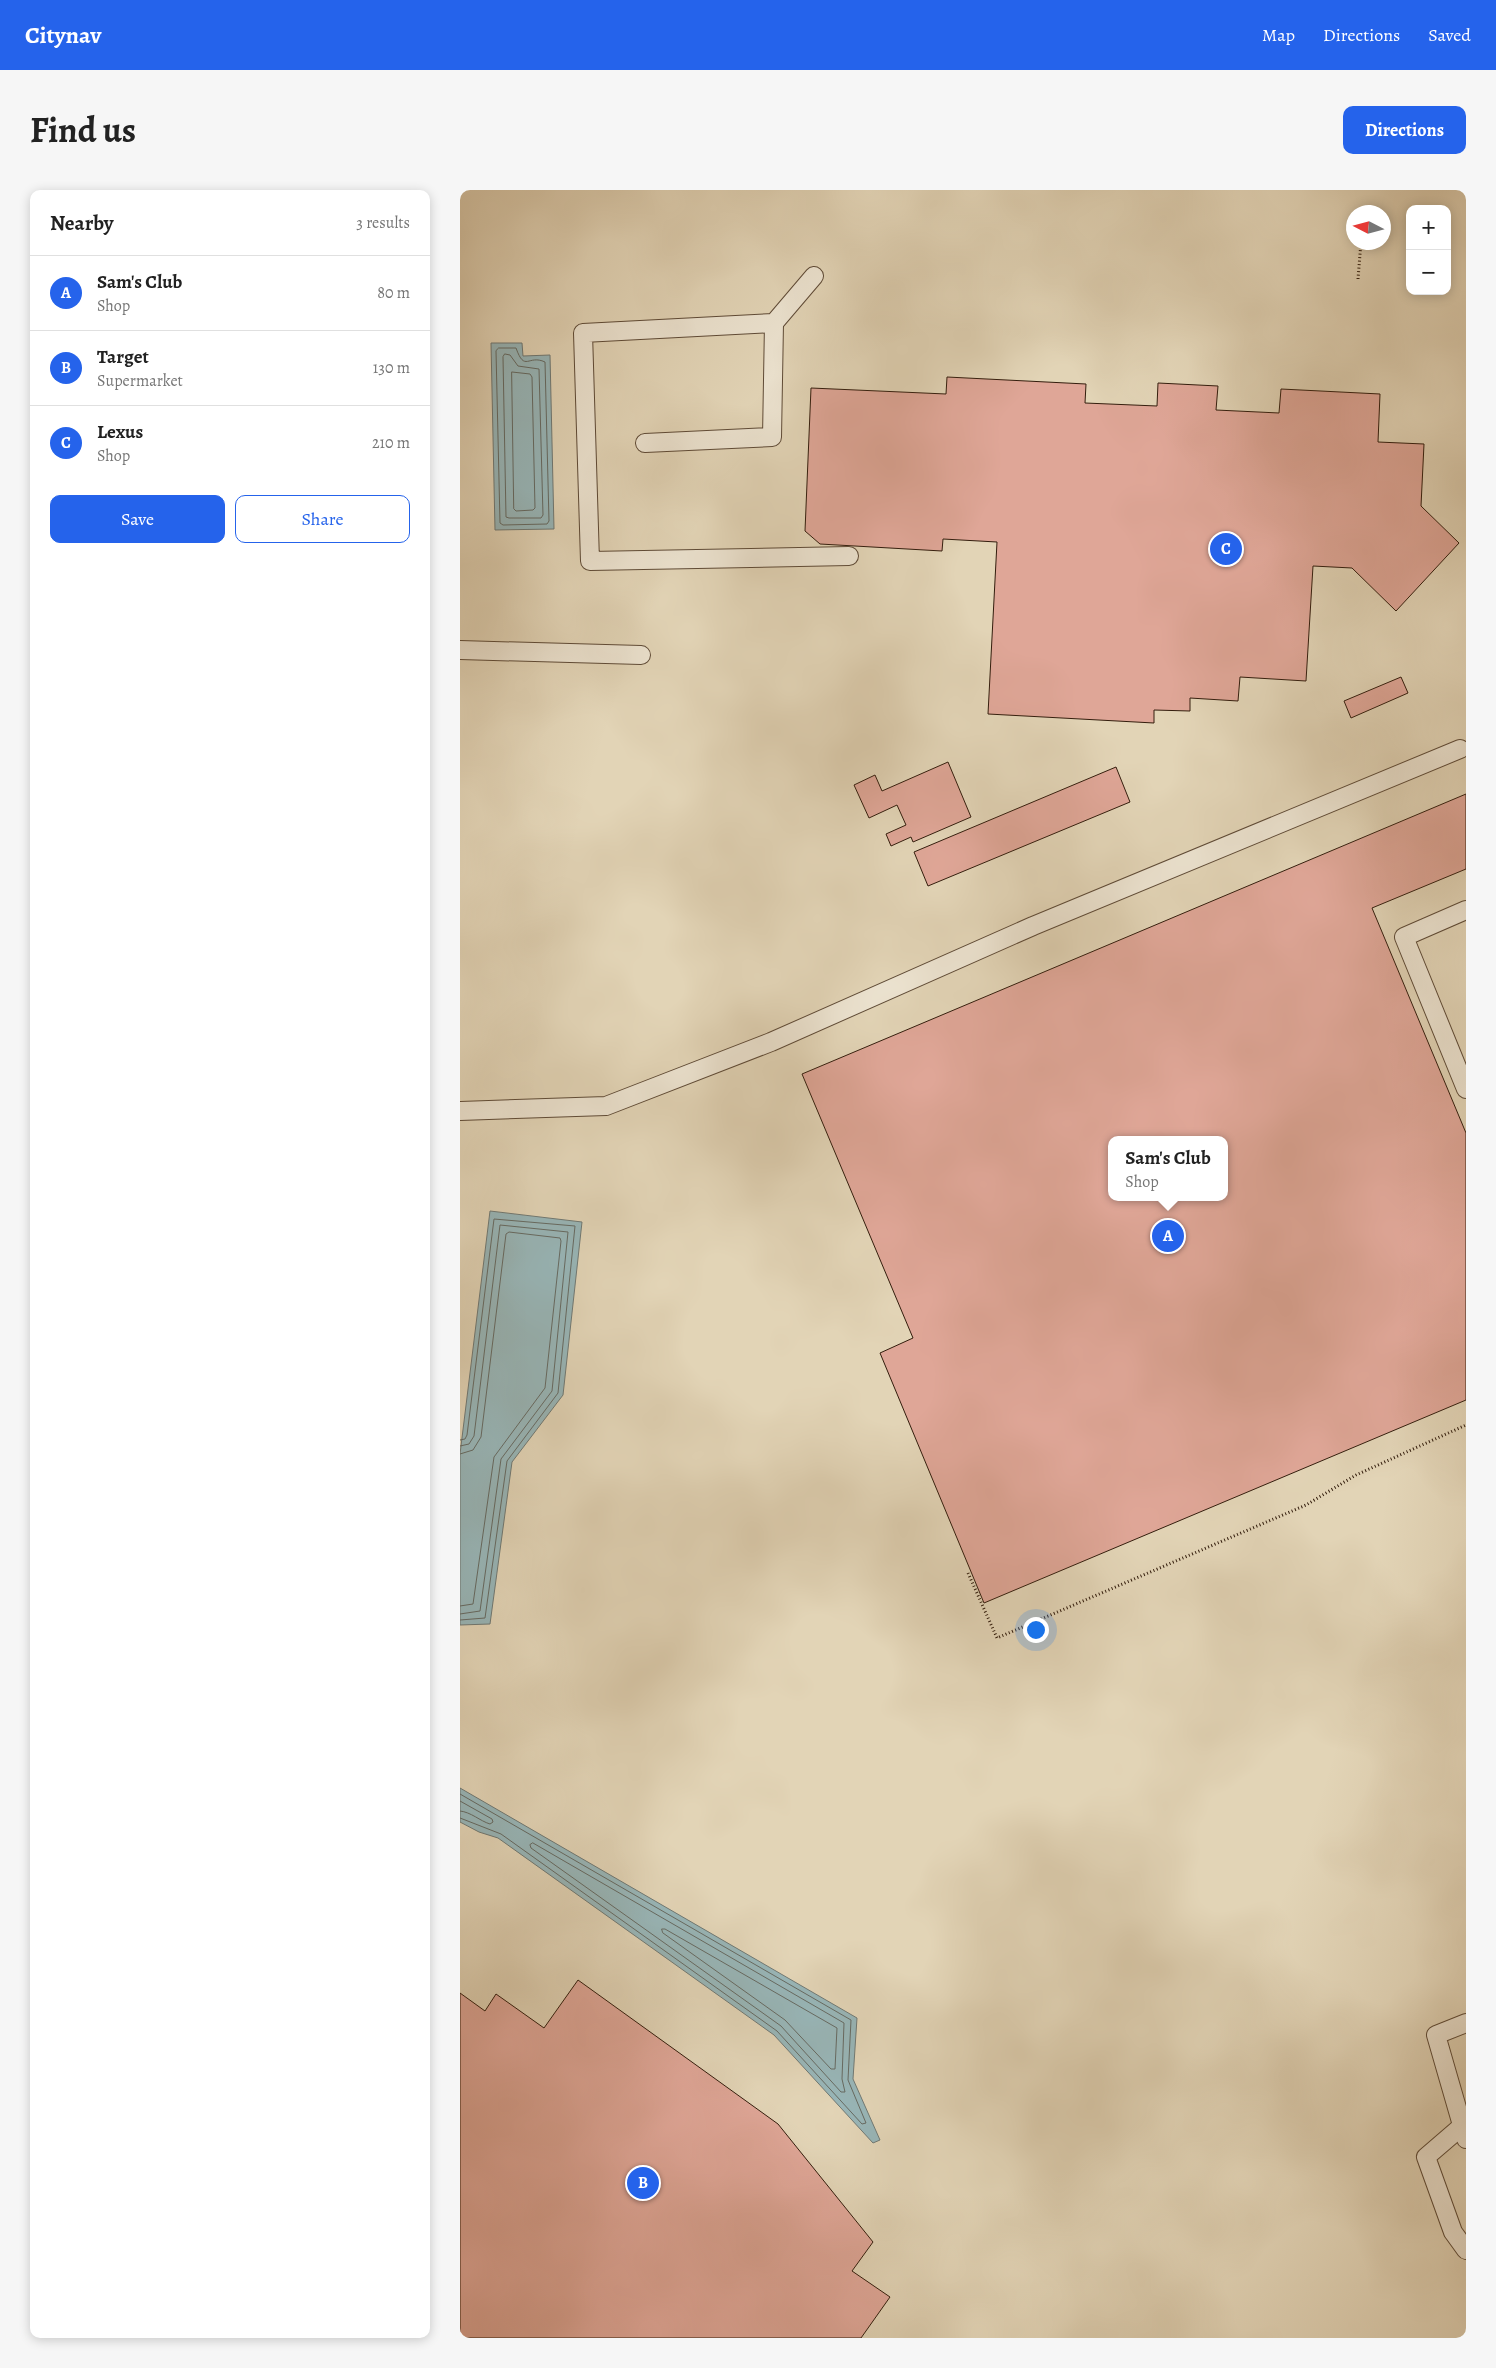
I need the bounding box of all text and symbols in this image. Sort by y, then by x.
text: Citynav [25,19,101,51]
text: Map [1262,23,1295,47]
text: Directions [1323,23,1400,47]
text: Saved [1428,23,1471,47]
text: Find us [30,106,136,154]
button: Directions [1343,106,1466,154]
north arrow [1346,205,1391,250]
map controls [1406,205,1451,295]
button: + [1406,205,1451,250]
text: Nearby [50,209,113,237]
text: 3 results [356,212,410,234]
button: − [1406,250,1451,295]
text: Sam's Club [97,269,182,295]
text: A [61,282,71,304]
text: 80 m [377,282,410,304]
text: Shop [97,295,130,317]
text: Target [97,344,149,370]
text: B [61,357,71,379]
text: 130 m [373,357,410,379]
text: Supermarket [97,370,183,392]
text: Lexus [97,419,143,445]
text: C [61,432,71,454]
text: 210 m [372,432,410,454]
text: Shop [97,445,130,467]
button: Save [50,495,225,543]
button: Share [235,495,410,543]
pin: C [1210,530,1242,568]
popup [1108,1136,1228,1201]
text: Sam's Club [1125,1145,1211,1171]
text: Shop [1125,1171,1159,1193]
pin: A [1152,1217,1184,1255]
your location [1023,1617,1049,1643]
pin: B [627,2164,659,2202]

